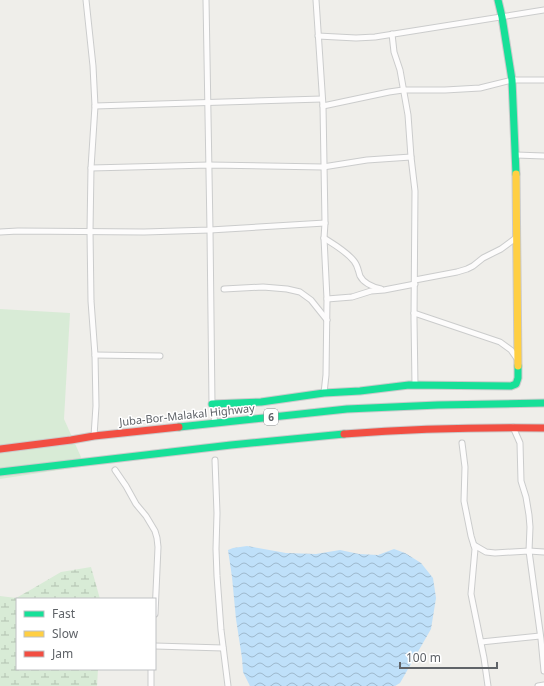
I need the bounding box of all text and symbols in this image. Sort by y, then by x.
street label: Juba-Bor-Malakal Highway [118,400,256,429]
road number: 6 [264,409,278,425]
legend [16,598,156,670]
text: Fast [52,605,76,622]
text: Slow [52,625,79,642]
scale bar [400,644,497,670]
text: Jam [51,645,73,662]
text: 100 m [406,649,441,666]

